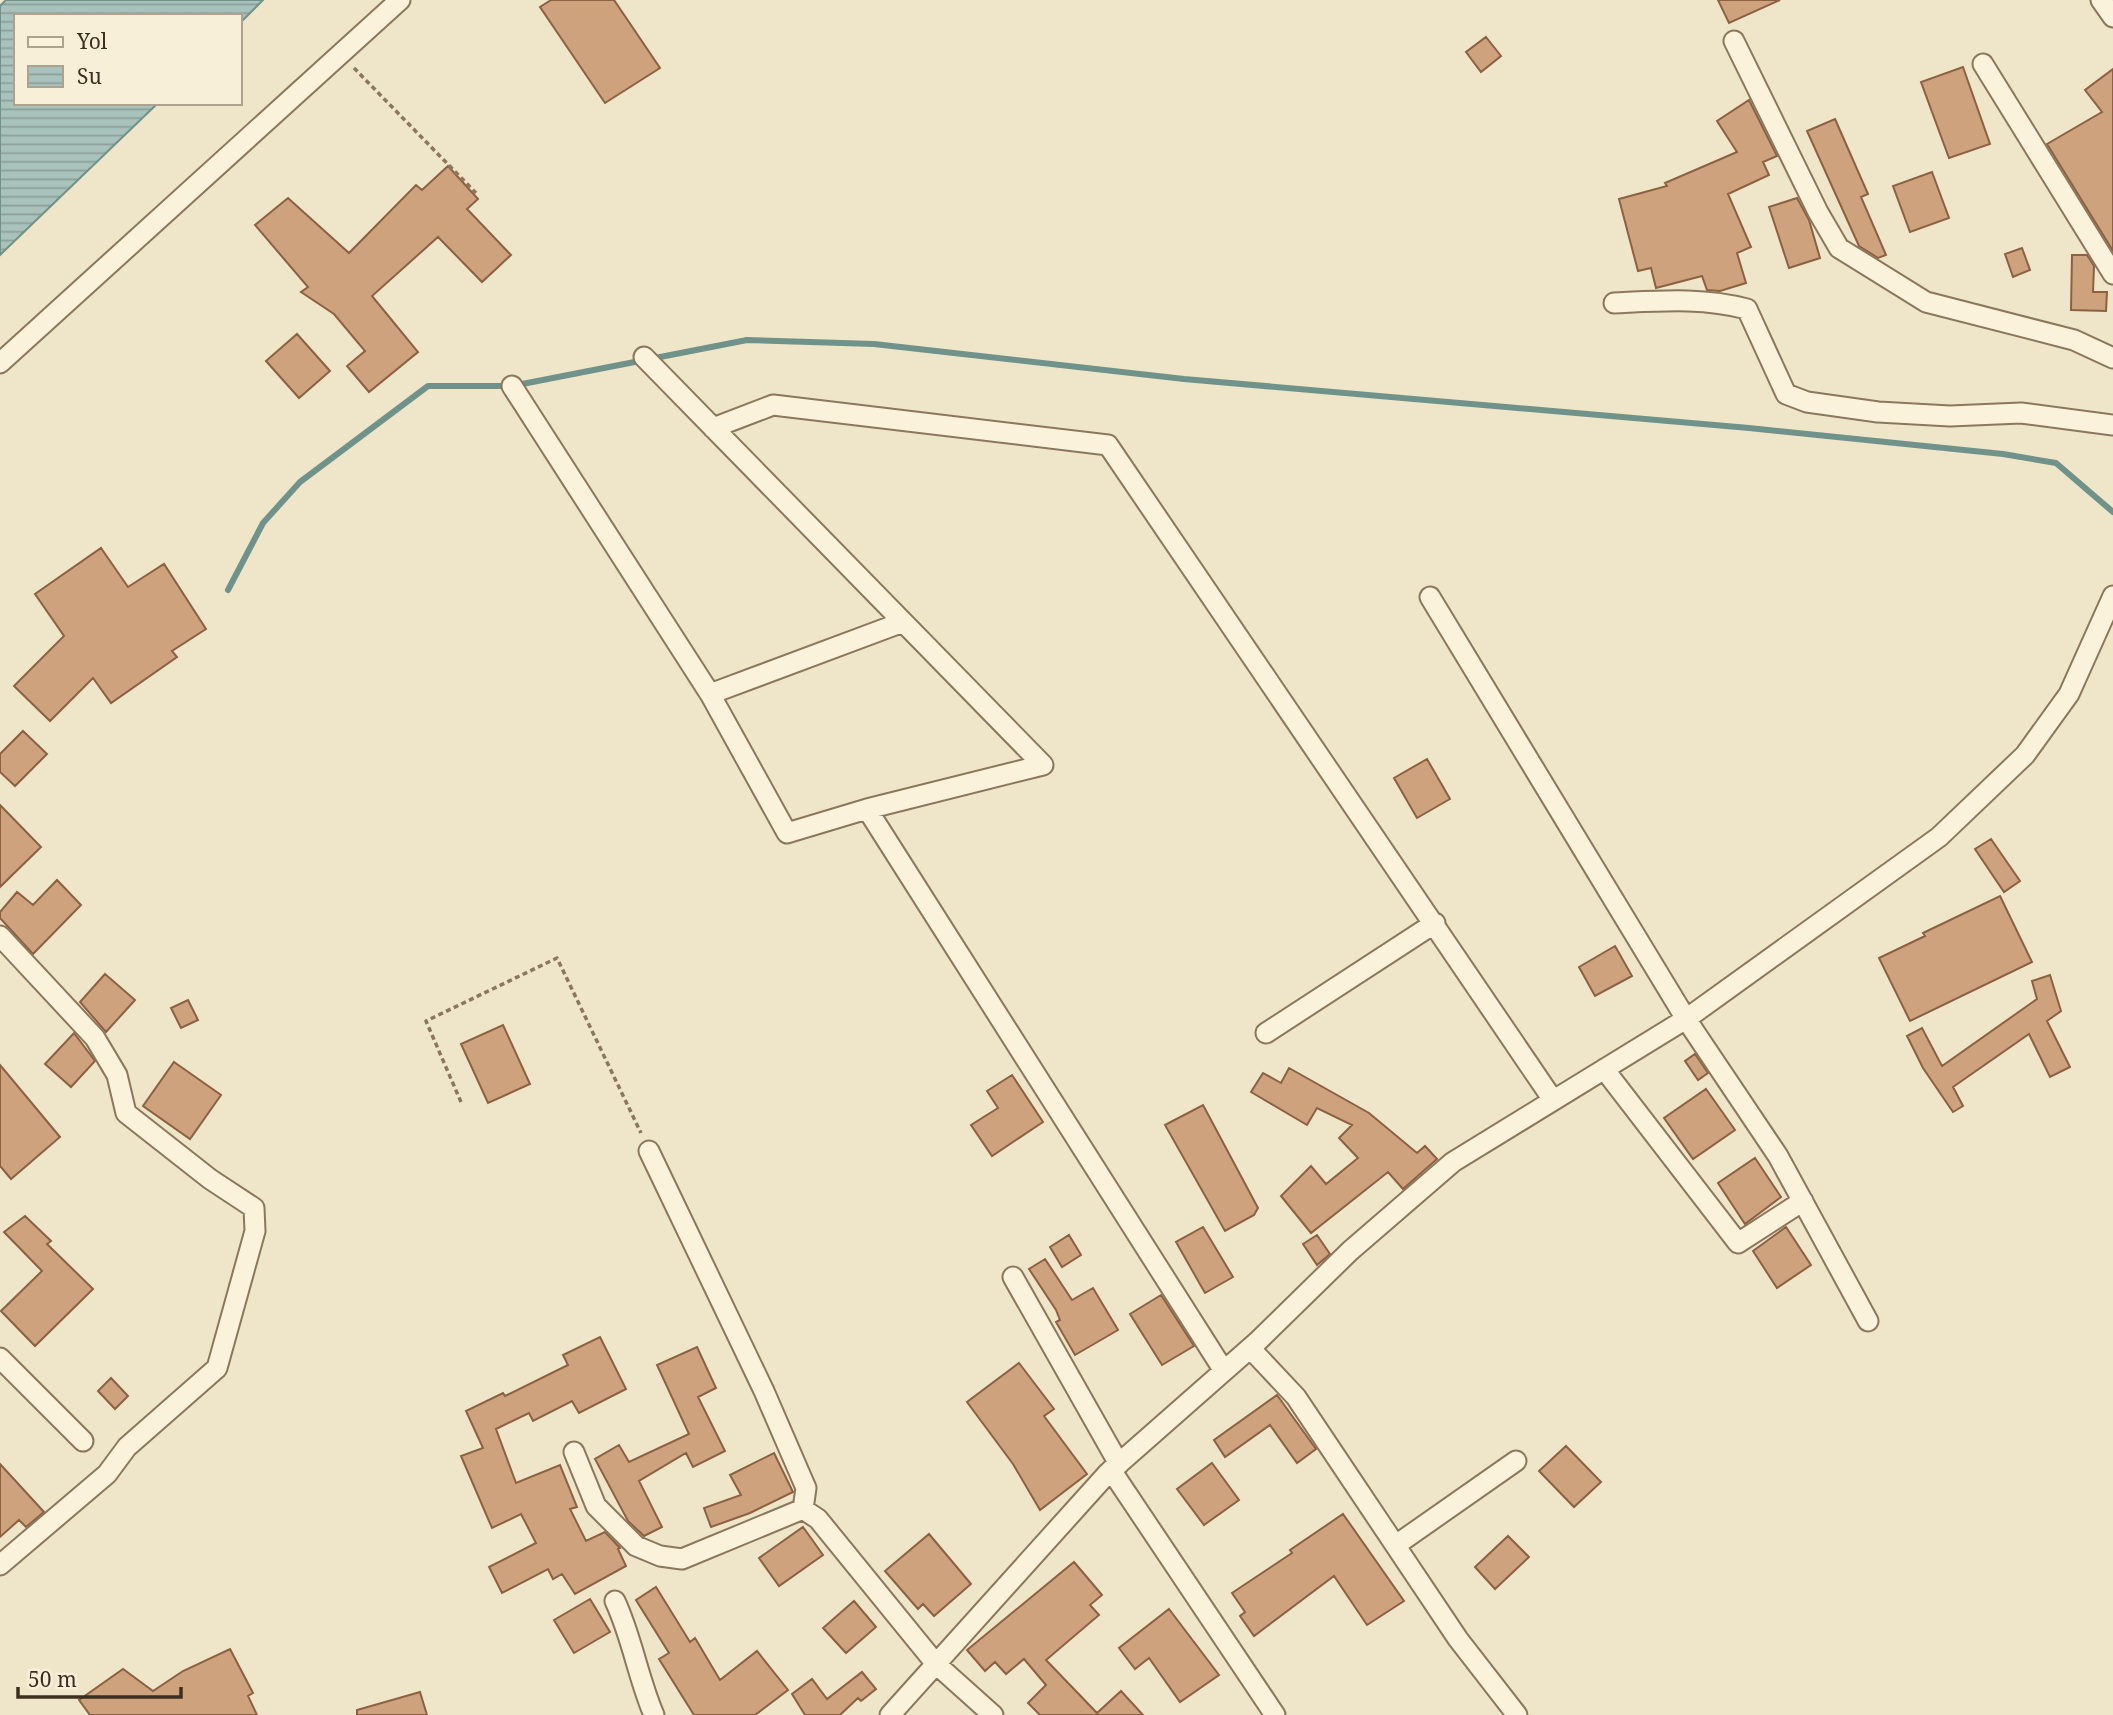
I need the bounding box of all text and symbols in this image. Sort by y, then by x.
legend [14,14,242,105]
text: Yol [76,27,108,55]
text: Su [77,62,102,90]
scale bar [18,1656,180,1700]
text: 50 m [28,1665,77,1693]

